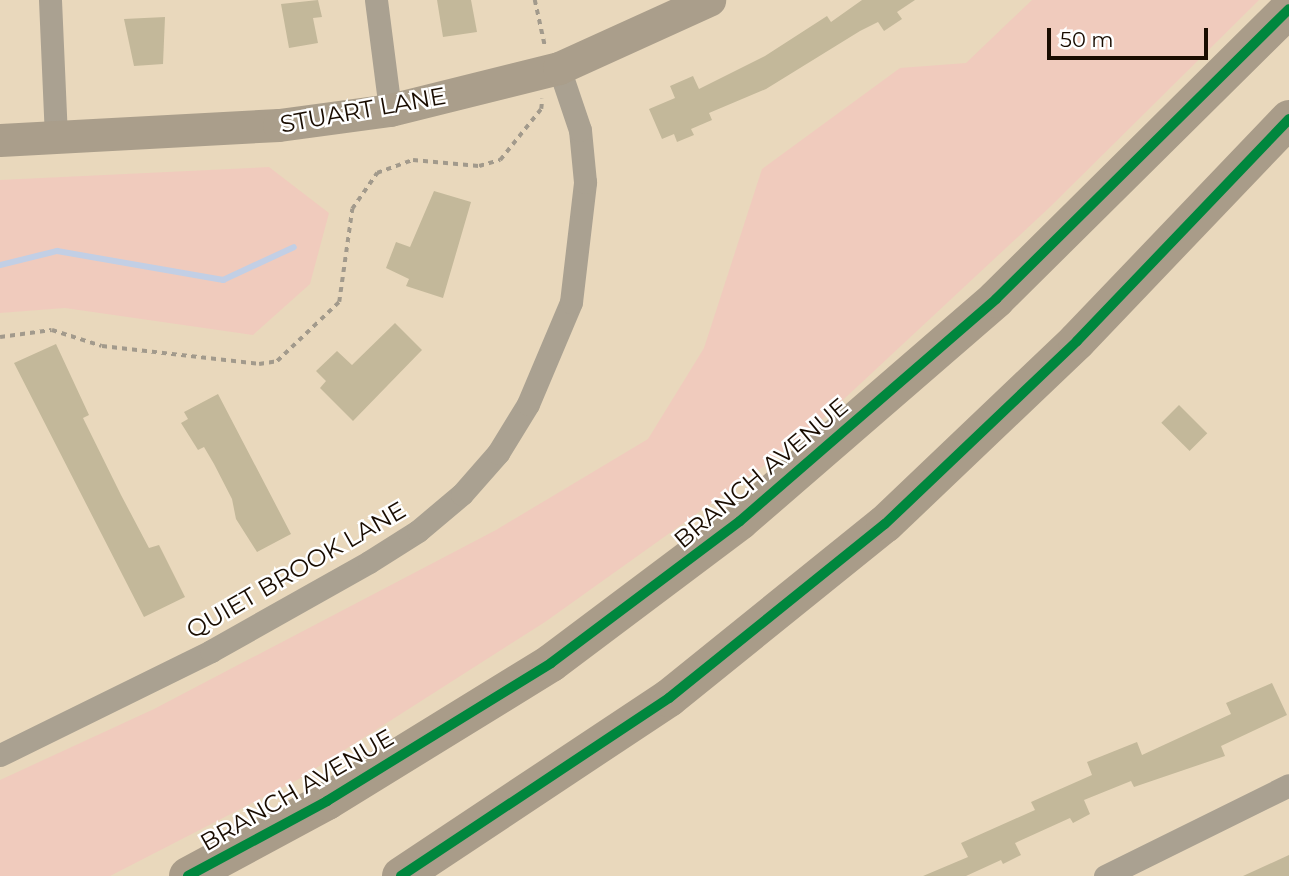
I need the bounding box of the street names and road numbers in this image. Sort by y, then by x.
street label: STUART LANE [278,81,448,139]
street label: BRANCH AVENUE [668,392,854,554]
street label: QUIET BROOK LANE [181,495,411,645]
street label: BRANCH AVENUE [195,723,399,857]

